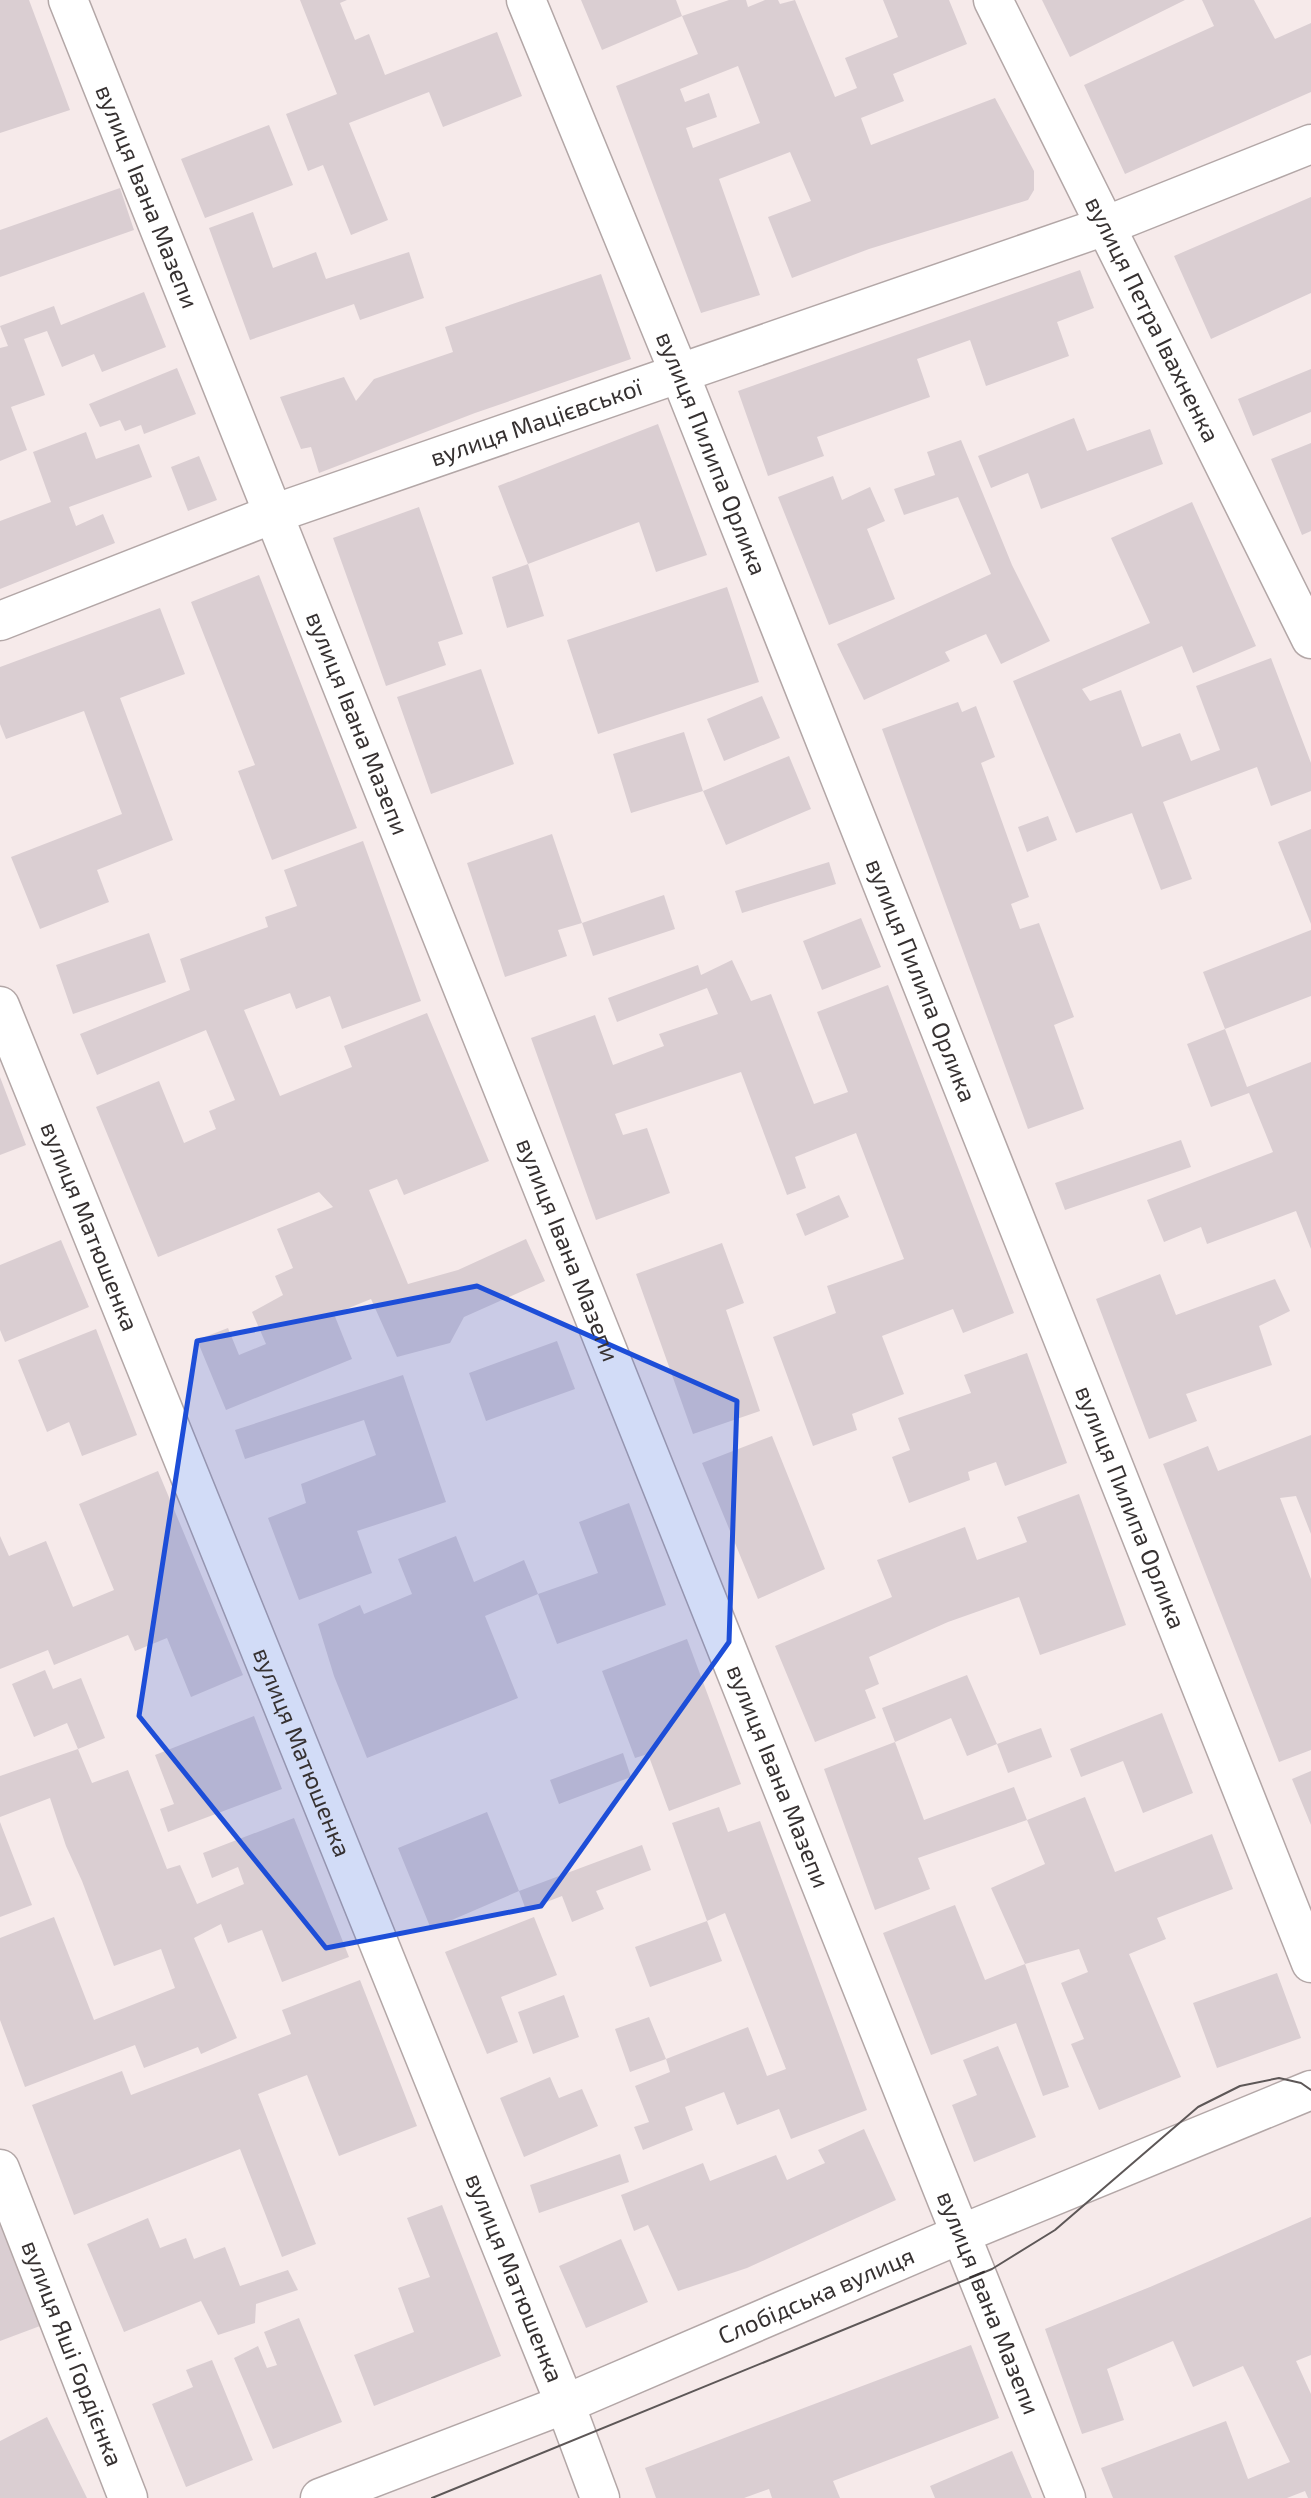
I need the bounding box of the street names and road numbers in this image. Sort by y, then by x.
street label: вулиця Івана Мазепи [90,80,206,312]
street label: вулиця Петра Івахненка [1080,191,1227,447]
street label: вулиця Пилипа Орлика [651,327,774,579]
street label: вулиця Мацієвської [426,371,647,471]
street label: вулиця Івана Мазепи [301,607,416,839]
street label: вулиця Пилипа Орлика [861,854,983,1106]
street label: вулиця Матюшенка [35,1117,146,1335]
street label: вулиця Івана Мазепи [511,1134,626,1365]
street label: вулиця Пилипа Орлика [1070,1381,1193,1633]
street label: вулиця Матюшенка [248,1643,358,1861]
street label: вулиця Івана Мазепи [722,1660,837,1892]
street label: вулиця Матюшенка [460,2169,571,2386]
street label: вулиця Івана Мазепи [932,2187,1047,2418]
street label: вулиця Яші Гордієнка [16,2236,130,2470]
street label: Слобідська вулиця [713,2240,918,2350]

